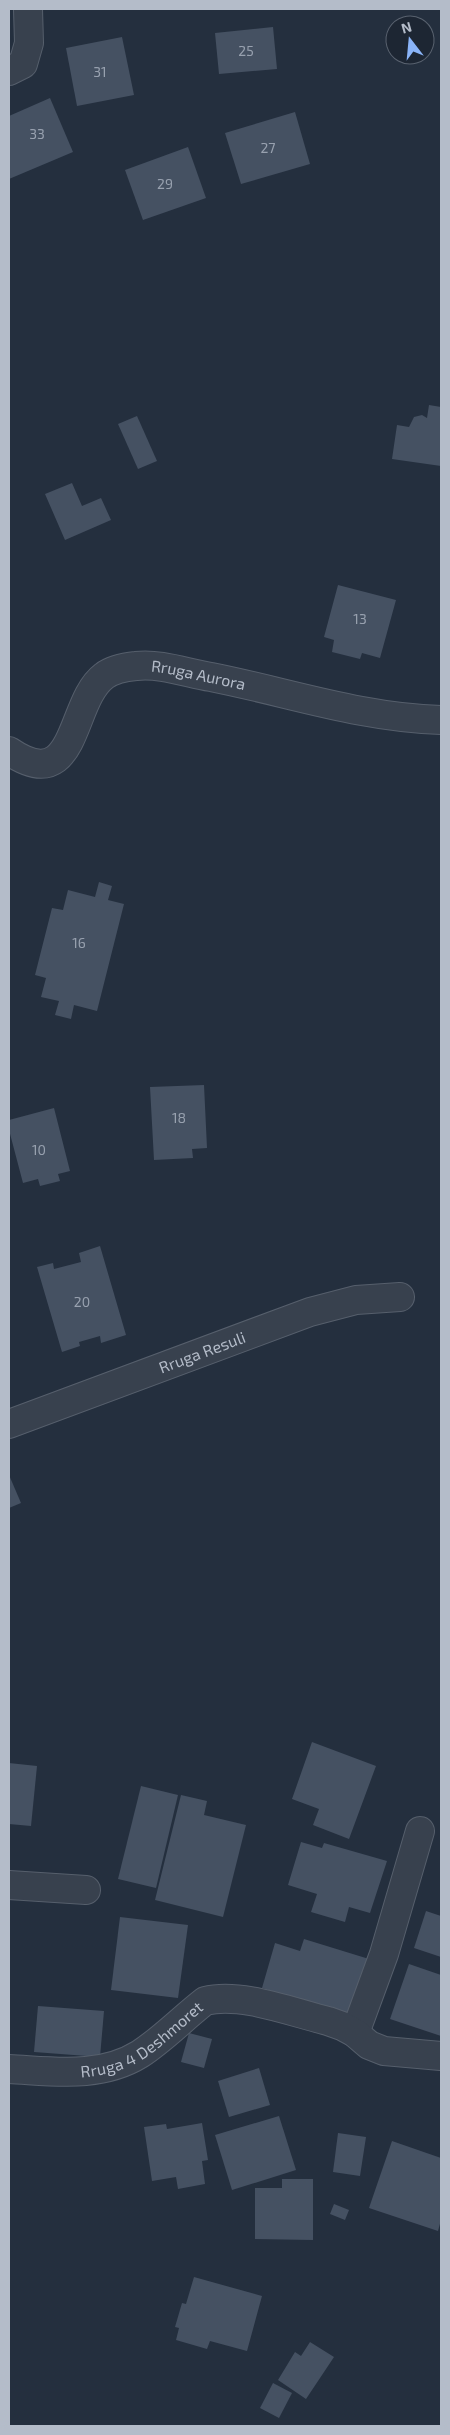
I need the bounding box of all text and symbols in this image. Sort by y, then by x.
north arrow [385,15,435,65]
text: N [399,17,413,37]
house number: 25 [238,42,254,59]
house number: 31 [93,63,107,80]
house number: 33 [29,125,45,142]
house number: 27 [260,139,276,156]
house number: 29 [157,175,173,192]
house number: 13 [353,610,367,627]
street label: Rruga Aurora [150,656,248,693]
house number: 16 [72,934,86,951]
house number: 18 [172,1109,186,1126]
house number: 10 [32,1141,46,1158]
house number: 20 [74,1293,90,1310]
street label: Rruga Resuli [156,1327,248,1376]
street label: Rruga 4 Deshmoret [80,1997,206,2080]

